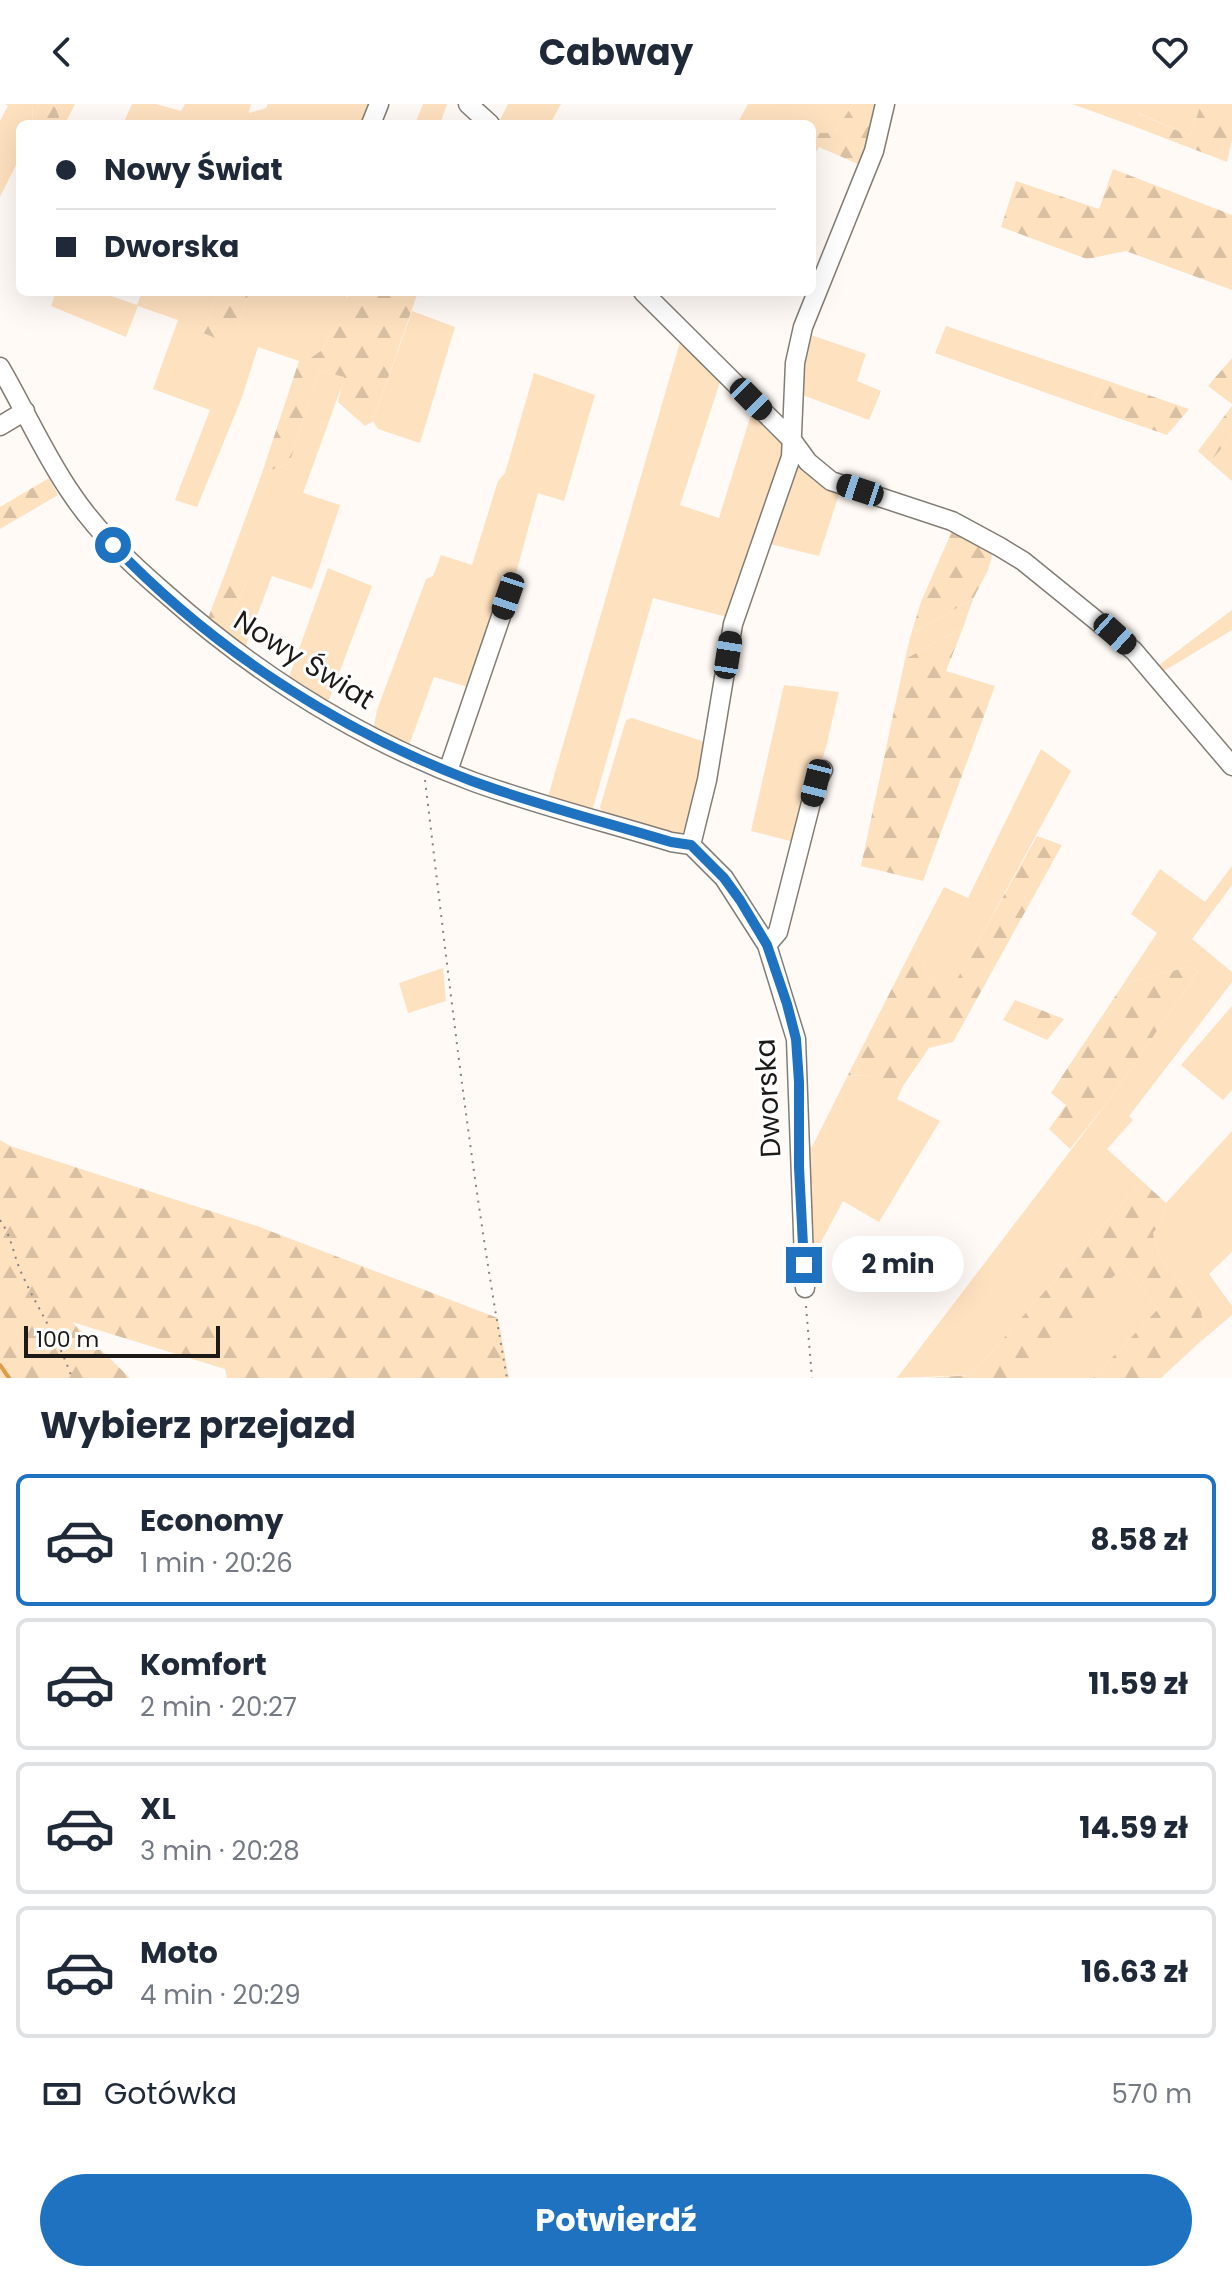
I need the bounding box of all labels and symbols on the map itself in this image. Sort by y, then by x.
car [726,374,776,424]
car [833,471,887,509]
route start [95,527,131,563]
car [489,569,527,623]
street label: Nowy Świat [226,601,382,719]
car [1089,609,1141,659]
car [712,629,744,681]
car [799,757,833,809]
street label: Dworska [745,1038,791,1158]
callout: 2 min [832,1237,964,1293]
route end [786,1247,822,1283]
scale bar [24,1322,220,1358]

